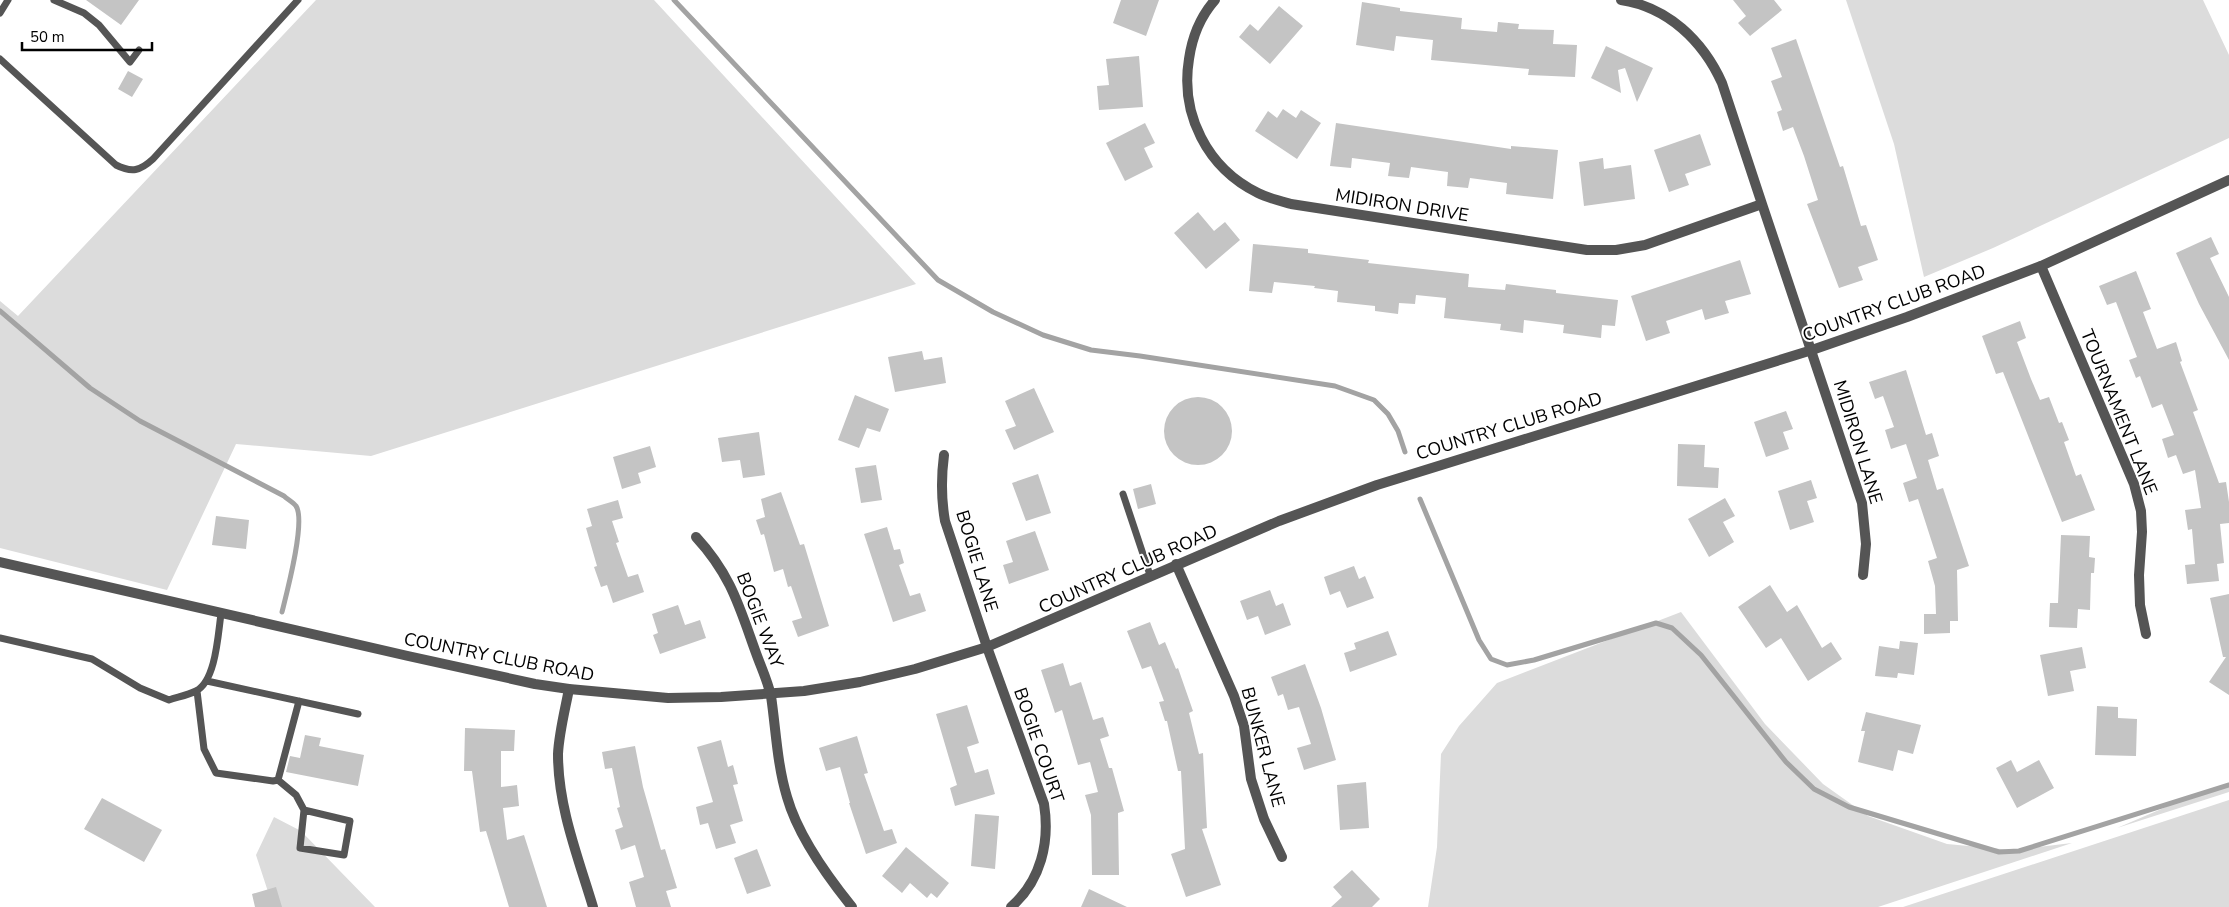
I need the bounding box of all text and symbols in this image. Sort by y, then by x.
scale bar [22,20,152,52]
text: 50 m [30,27,65,47]
street label: MIDIRON DRIVE [1334,183,1470,227]
street label: COUNTRY CLUB ROAD [1799,259,1989,347]
street label: TOURNAMENT LANE [2075,326,2163,498]
street label: MIDIRON LANE [1828,377,1888,507]
street label: COUNTRY CLUB ROAD [1413,386,1605,466]
street label: BOGIE LANE [950,507,1004,615]
street label: COUNTRY CLUB ROAD [1035,519,1221,619]
street label: BOGIE WAY [731,569,789,671]
street label: COUNTRY CLUB ROAD [402,627,596,687]
street label: BOGIE COURT [1008,684,1070,806]
street label: BUNKER LANE [1235,684,1291,810]

